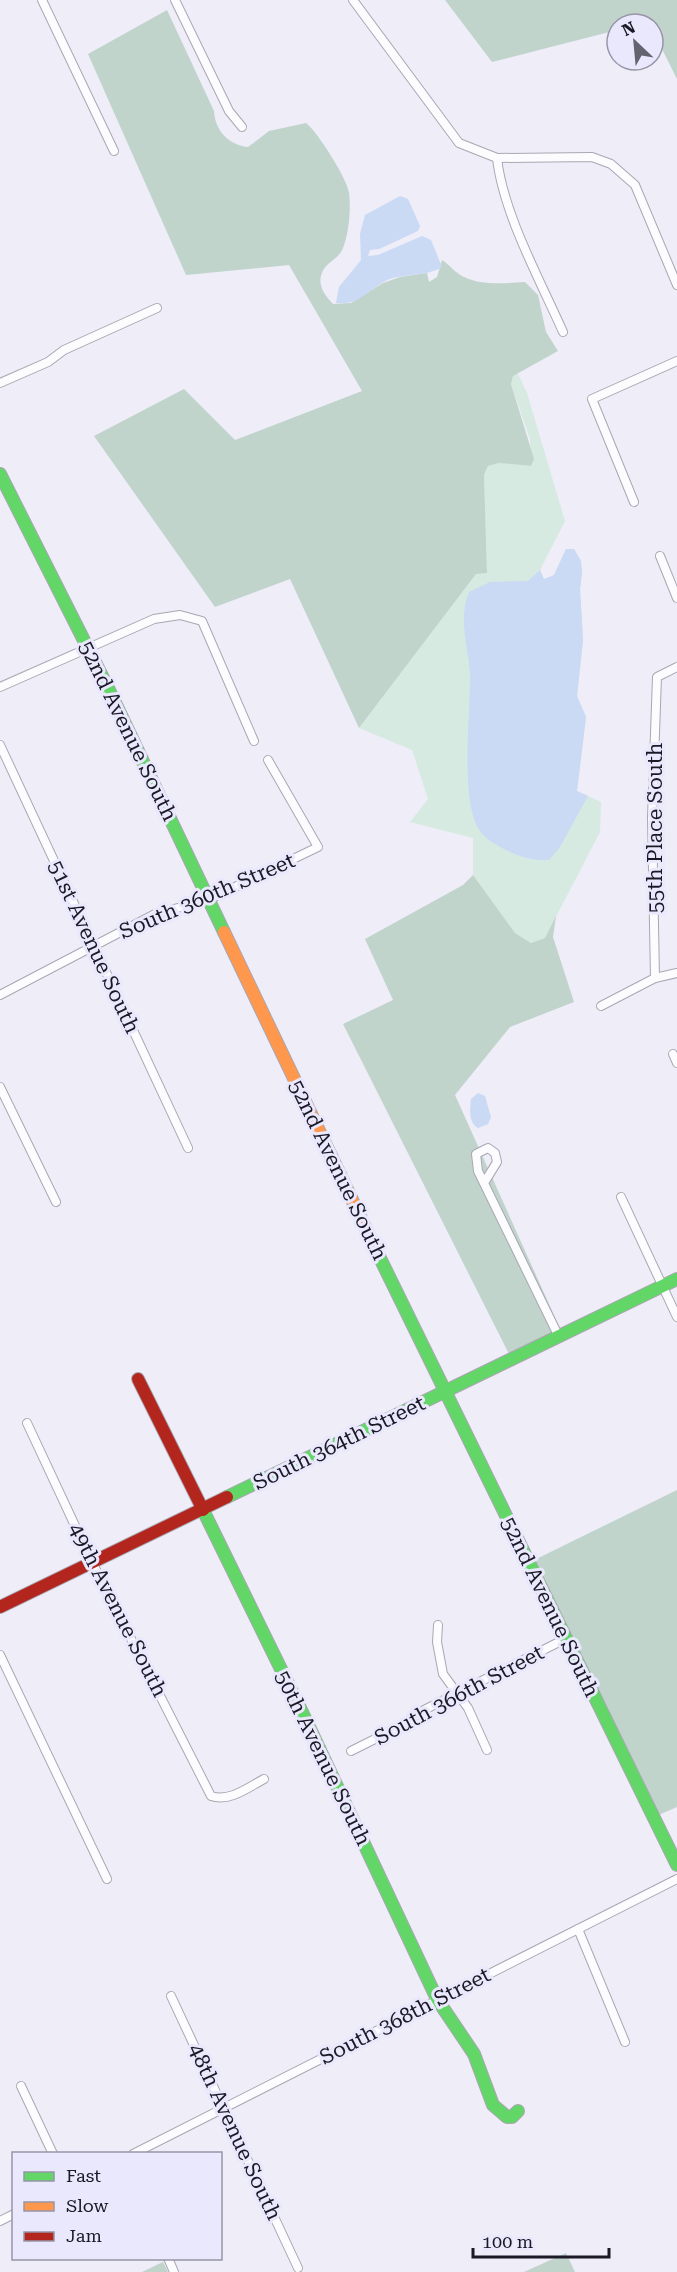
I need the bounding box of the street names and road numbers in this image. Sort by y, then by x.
street label: 52nd Avenue South [74,637,182,825]
street label: 55th Place South [643,742,667,913]
street label: South 360th Street [116,848,299,944]
street label: 51st Avenue South [43,857,145,1038]
street label: 52nd Avenue South [284,1076,392,1264]
street label: South 364th Street [249,1391,429,1495]
street label: 52nd Avenue South [496,1513,604,1701]
street label: 49th Avenue South [64,1519,172,1701]
street label: South 366th Street [370,1640,548,1750]
street label: 50th Avenue South [270,1667,376,1850]
street label: South 368th Street [316,1962,494,2069]
street label: 48th Avenue South [184,2040,287,2224]

